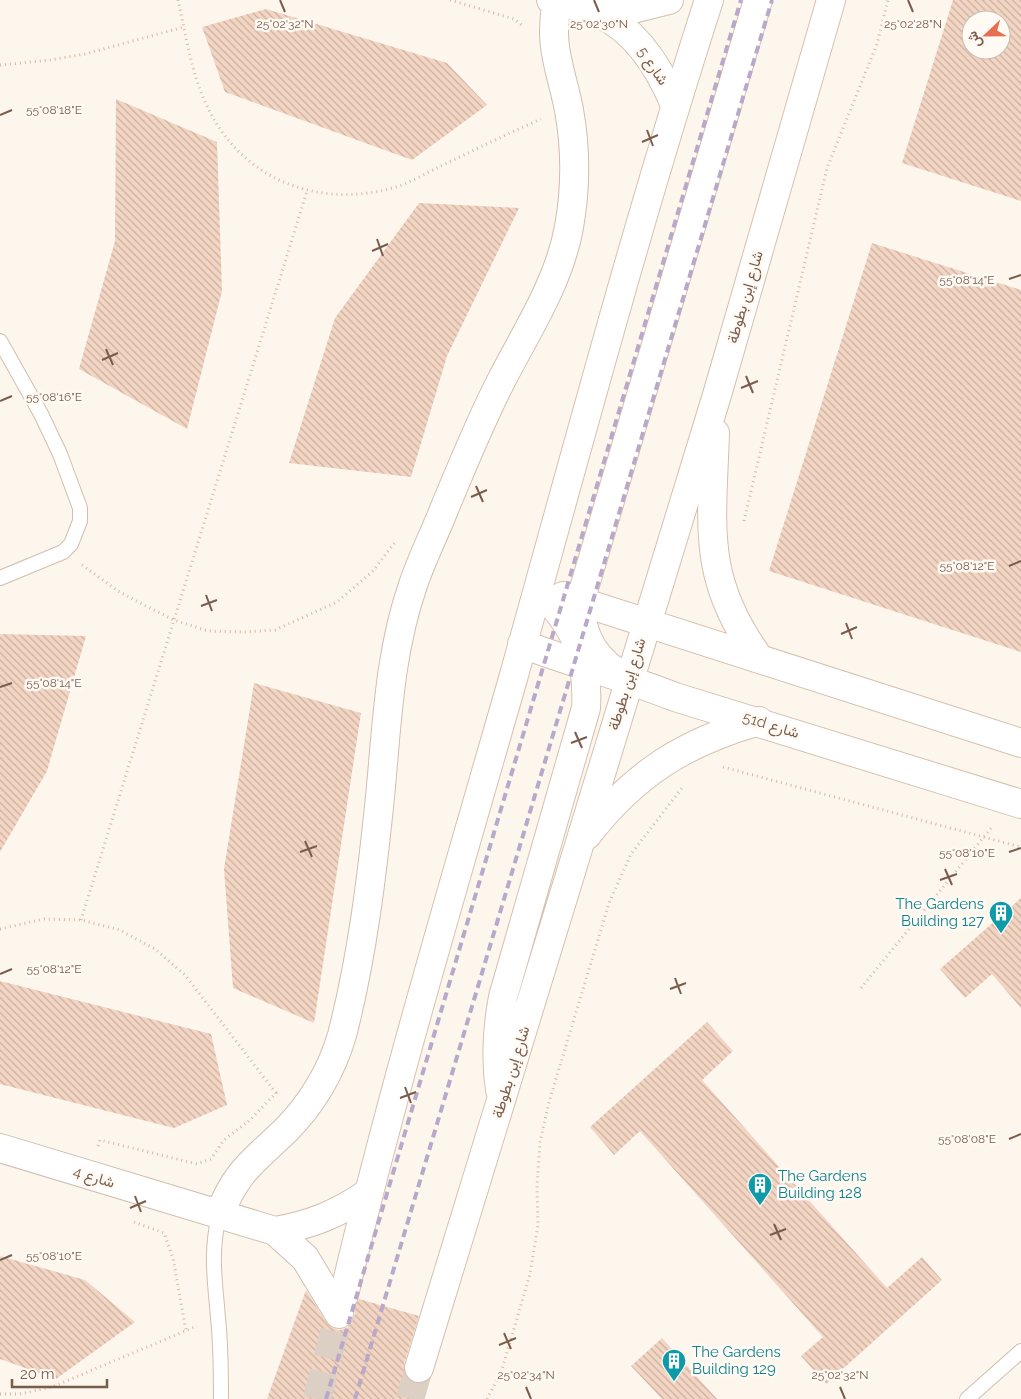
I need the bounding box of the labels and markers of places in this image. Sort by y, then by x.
place label: The Gardens Building 127 [895,895,984,930]
building icon: The Gardens Building 127 [988,900,1014,934]
place label: The Gardens Building 128 [778,1167,867,1202]
building icon: The Gardens Building 128 [747,1172,773,1206]
place label: The Gardens Building 129 [692,1343,781,1378]
building icon: The Gardens Building 129 [661,1348,687,1382]

